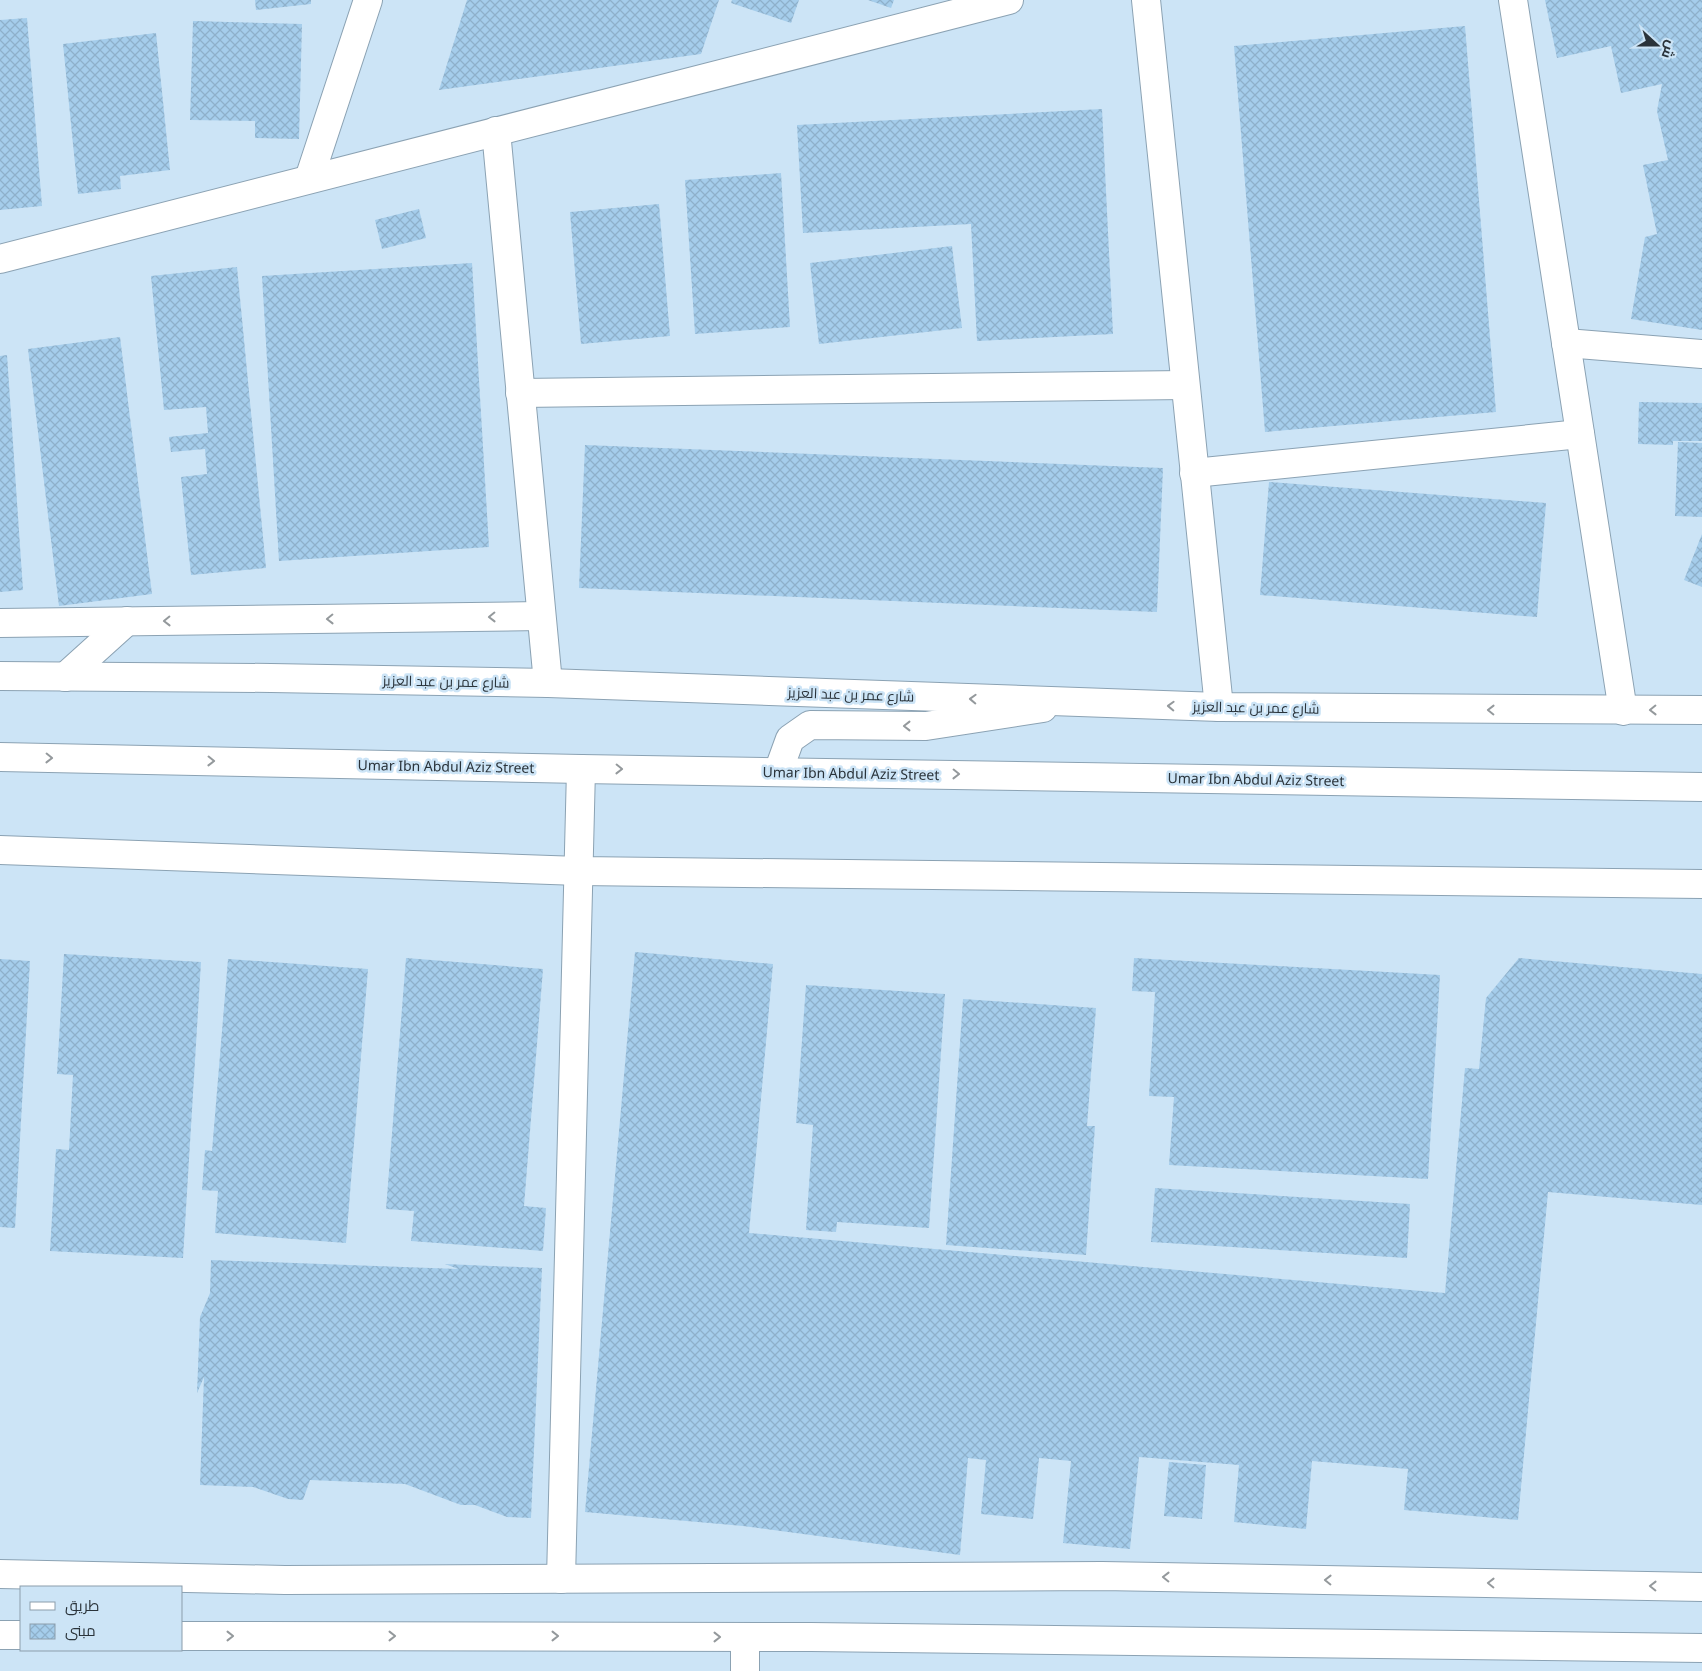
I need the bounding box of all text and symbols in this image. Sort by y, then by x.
north arrow [1632,20,1682,70]
text: ش [1658,38,1682,62]
one-way arrow [488,612,496,622]
one-way arrow [326,614,334,624]
one-way arrow [163,616,171,626]
street label: شارع عمر بن عبد العزيز [381,670,510,692]
street label: شارع عمر بن عبد العزيز [786,682,915,706]
one-way arrow [969,693,977,704]
street label: شارع عمر بن عبد العزيز [1191,696,1320,718]
one-way arrow [1167,700,1175,711]
one-way arrow [1487,705,1494,715]
one-way arrow [1649,705,1657,716]
one-way arrow [903,721,911,731]
one-way arrow [45,753,53,763]
street label: Umar Ibn Abdul Aziz Street [357,755,535,777]
one-way arrow [208,756,215,766]
street label: Umar Ibn Abdul Aziz Street [762,762,940,784]
one-way arrow [615,764,623,774]
street label: Umar Ibn Abdul Aziz Street [1167,768,1345,790]
one-way arrow [952,769,960,780]
one-way arrow [1162,1572,1170,1583]
one-way arrow [1324,1575,1332,1585]
one-way arrow [1487,1578,1494,1588]
one-way arrow [1649,1581,1657,1591]
legend [20,1586,182,1651]
text: طريق [65,1595,99,1616]
text: مبنى [65,1620,96,1641]
one-way arrow [226,1631,234,1641]
one-way arrow [389,1631,397,1641]
one-way arrow [552,1631,559,1641]
one-way arrow [714,1632,722,1642]

